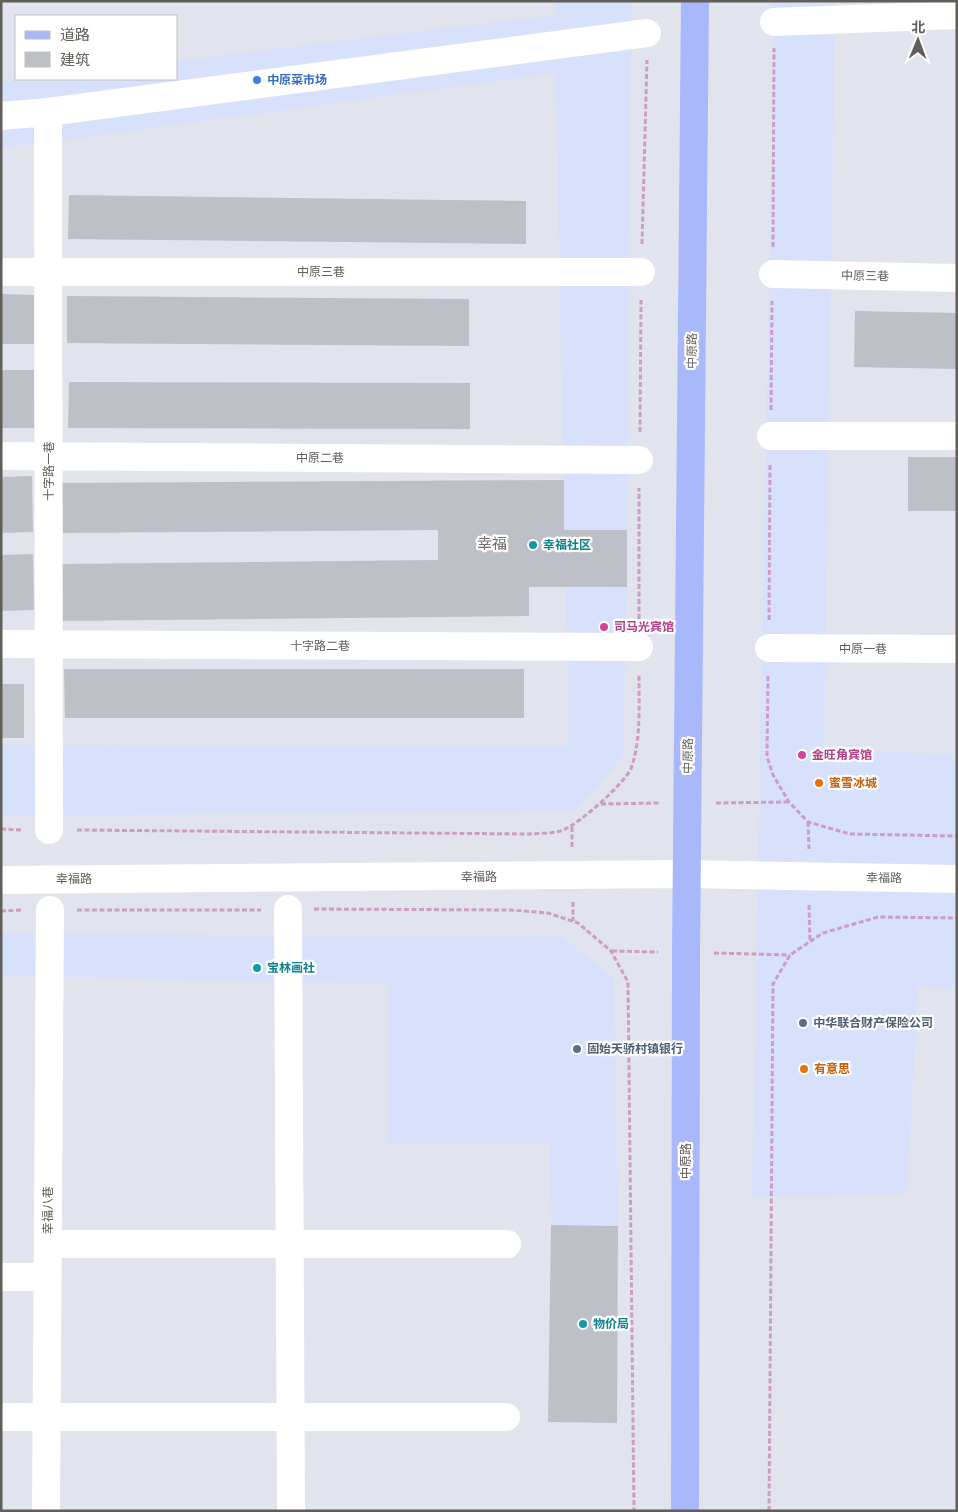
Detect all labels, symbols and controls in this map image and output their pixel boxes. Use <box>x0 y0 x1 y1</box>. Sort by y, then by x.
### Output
legend <box>15 15 178 80</box>
north arrow <box>893 15 943 65</box>
text: 北 <box>911 19 925 35</box>
text: 道路 <box>60 26 90 43</box>
text: 建筑 <box>60 51 90 68</box>
place label: 中原菜市场 <box>267 73 327 86</box>
marker: 中原菜市场 <box>251 74 263 86</box>
street label: 中原三巷 <box>297 265 345 278</box>
street label: 中原三巷 <box>841 269 889 282</box>
street label: 中原路 <box>685 333 698 369</box>
street label: 十字路一巷 <box>42 441 55 501</box>
street label: 中原二巷 <box>296 451 344 464</box>
district label: 幸福 <box>477 535 507 552</box>
place label: 幸福社区 <box>543 538 591 551</box>
marker: 幸福社区 <box>527 539 539 551</box>
place label: 司马光宾馆 <box>614 620 674 633</box>
marker: 司马光宾馆 <box>598 621 610 633</box>
street label: 十字路二巷 <box>290 639 350 652</box>
street label: 中原一巷 <box>839 642 887 655</box>
street label: 中原路 <box>681 738 694 774</box>
place label: 金旺角宾馆 <box>812 748 872 761</box>
marker: 金旺角宾馆 <box>796 749 808 761</box>
place label: 蜜雪冰城 <box>829 776 877 789</box>
marker: 蜜雪冰城 <box>813 777 825 789</box>
street label: 幸福路 <box>461 870 497 883</box>
street label: 幸福路 <box>866 871 902 884</box>
street label: 幸福路 <box>56 872 92 885</box>
place label: 宝林画社 <box>267 961 315 974</box>
marker: 宝林画社 <box>251 962 263 974</box>
place label: 中华联合财产保险公司 <box>813 1016 933 1029</box>
marker: 中华联合财产保险公司 <box>797 1017 809 1029</box>
place label: 固始天骄村镇银行 <box>587 1042 683 1055</box>
marker: 固始天骄村镇银行 <box>571 1043 583 1055</box>
place label: 有意思 <box>814 1062 850 1075</box>
marker: 有意思 <box>798 1063 810 1075</box>
street label: 中原路 <box>679 1143 692 1179</box>
street label: 幸福八巷 <box>41 1186 54 1234</box>
place label: 物价局 <box>593 1317 629 1330</box>
marker: 物价局 <box>577 1318 589 1330</box>

